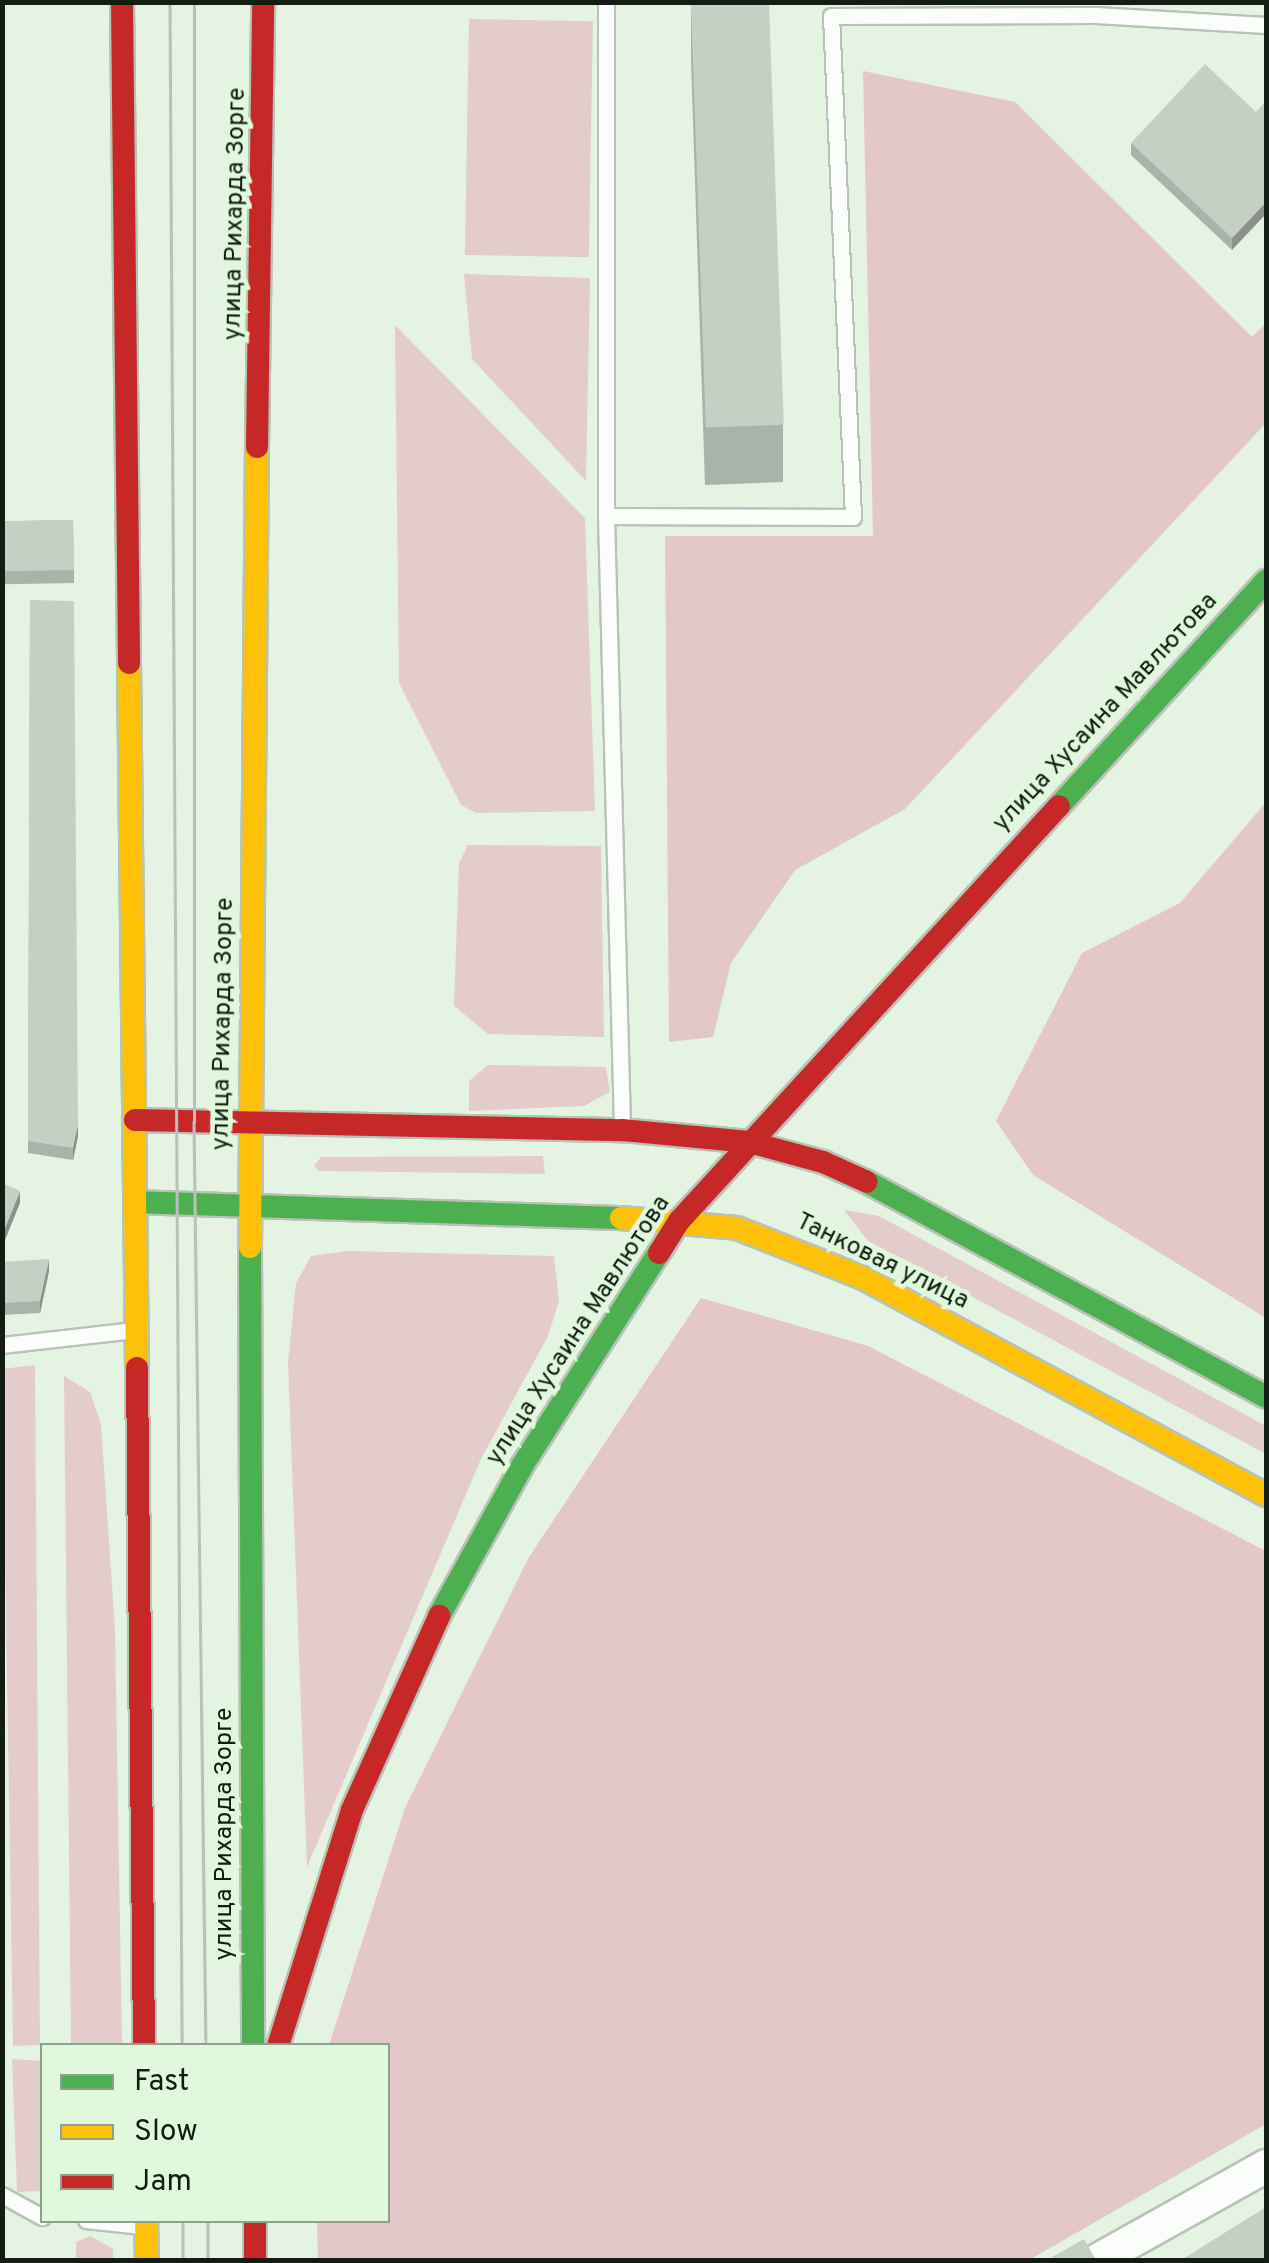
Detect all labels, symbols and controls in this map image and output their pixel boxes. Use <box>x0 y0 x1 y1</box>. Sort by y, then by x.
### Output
street label: улица Рихарда Зорге <box>219 87 253 341</box>
street label: улица Хусаина Мавлютова <box>987 587 1225 839</box>
street label: улица Рихарда Зорге <box>207 897 241 1151</box>
street label: улица Хусаина Мавлютова <box>480 1190 678 1472</box>
street label: Танковая улица <box>791 1207 973 1317</box>
street label: улица Рихарда Зорге <box>210 1708 240 1960</box>
legend <box>40 2043 390 2223</box>
text: Fast <box>134 2064 189 2101</box>
text: Slow <box>134 2114 198 2151</box>
text: Jam <box>134 2164 192 2201</box>

